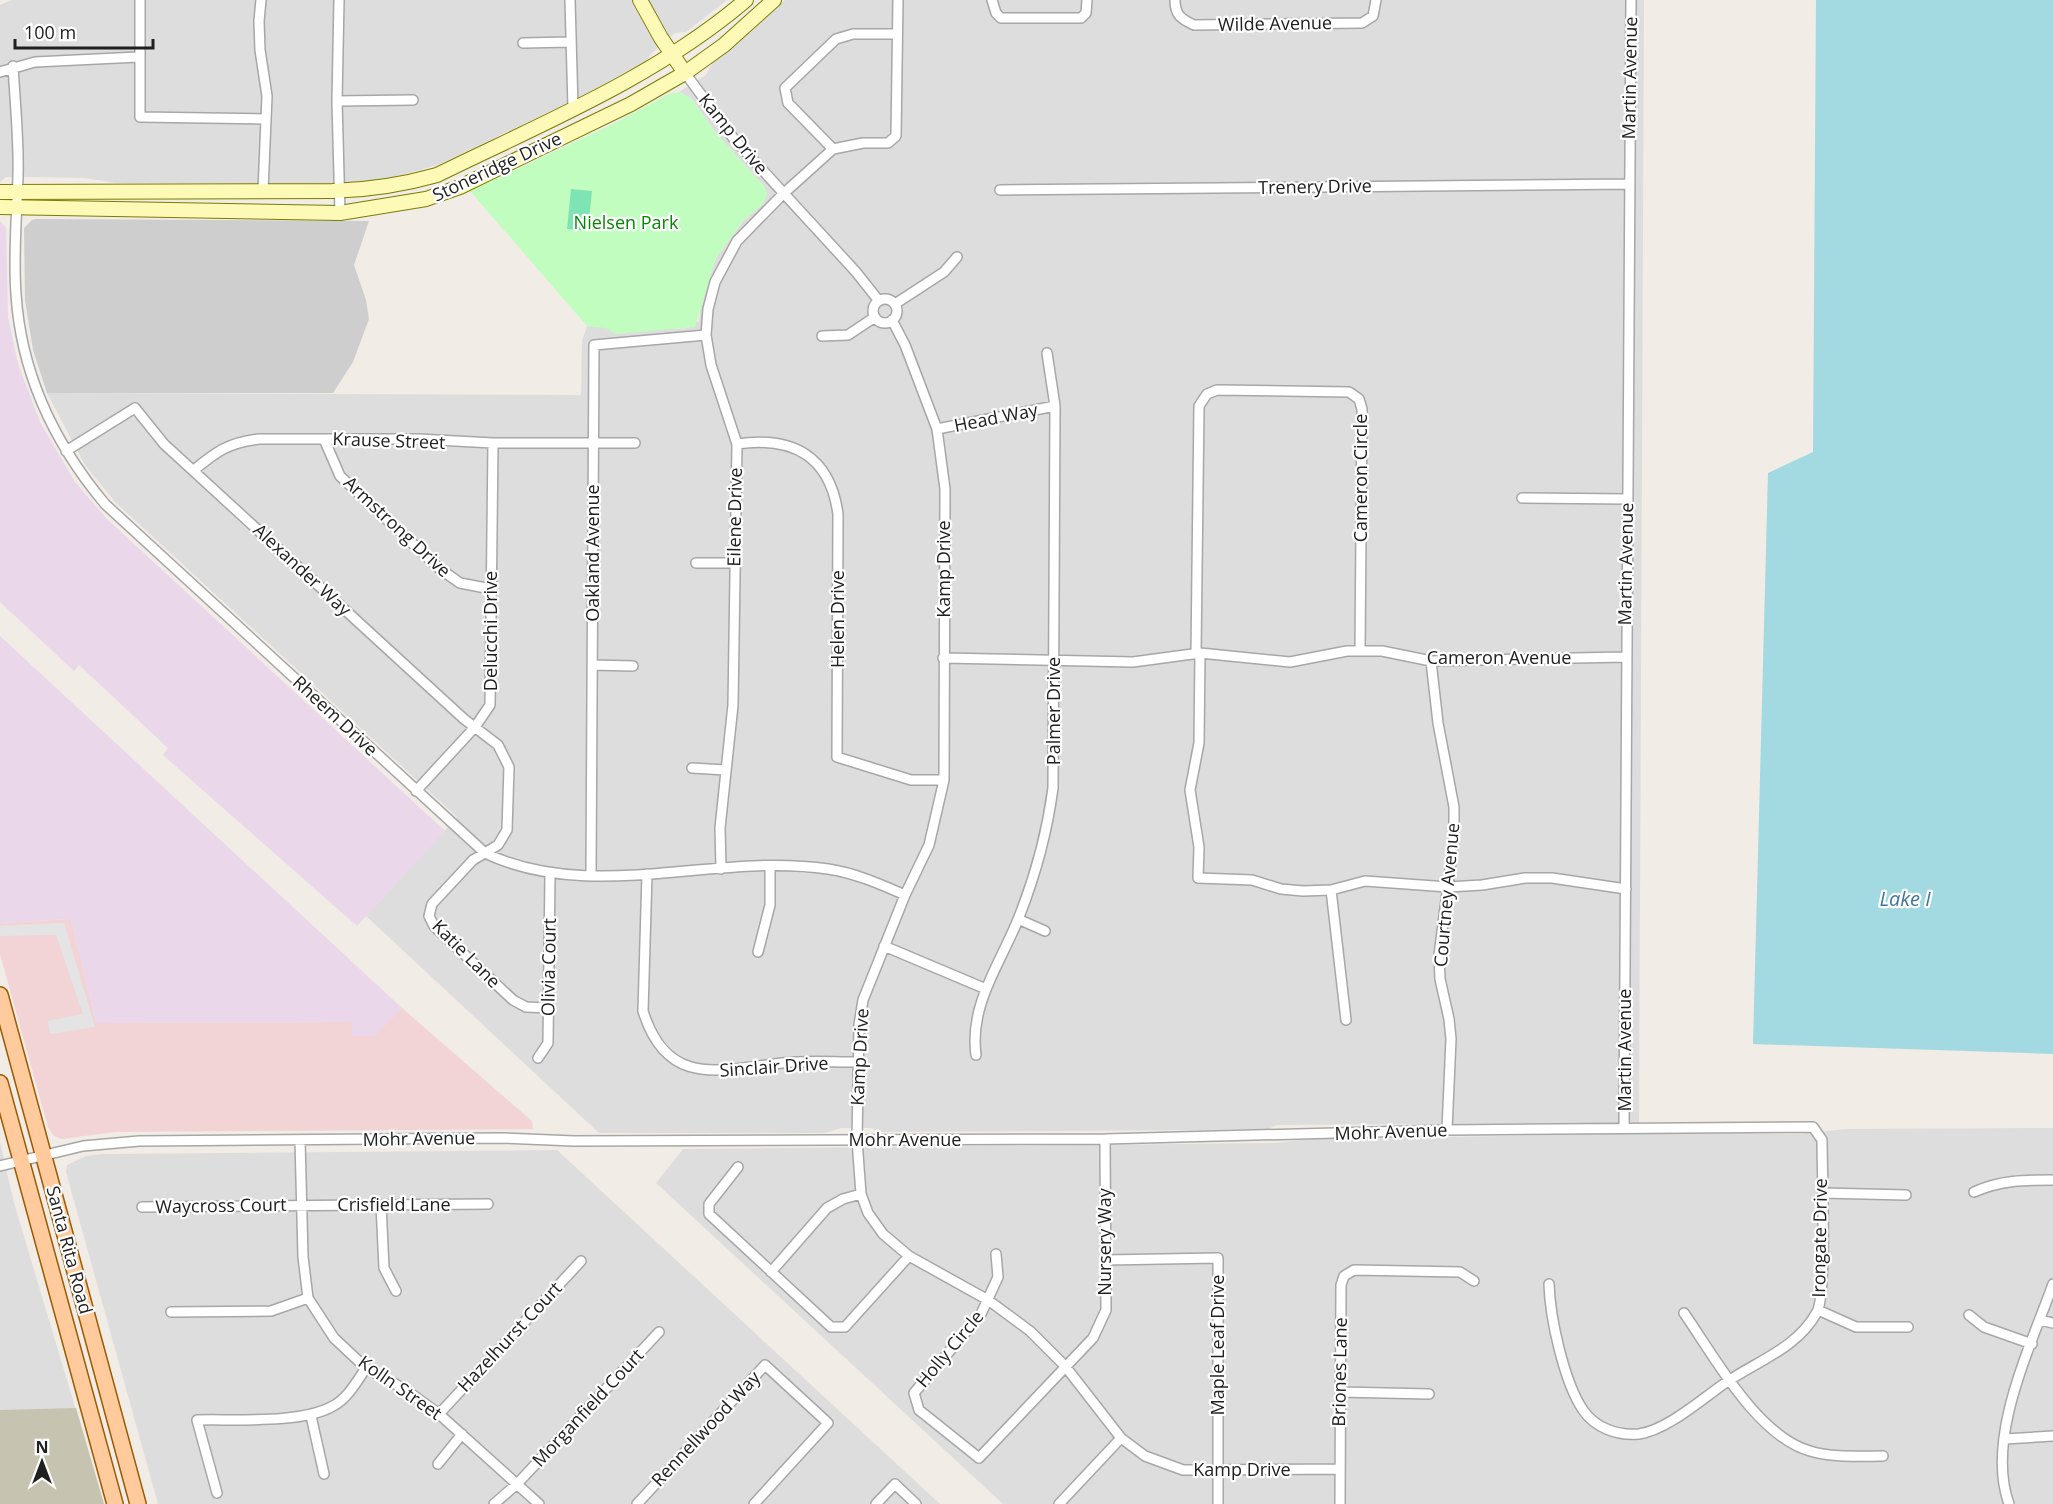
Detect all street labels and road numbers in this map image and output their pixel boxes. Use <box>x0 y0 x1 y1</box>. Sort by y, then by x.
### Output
street label: Wilde Avenue <box>1218 10 1332 36</box>
street label: Martin Avenue <box>1616 16 1642 140</box>
street label: Kamp Drive <box>694 88 774 179</box>
street label: Stoneridge Drive <box>428 126 565 207</box>
street label: Trenery Drive <box>1258 173 1372 199</box>
street label: Head Way <box>952 397 1041 437</box>
street label: Cameron Circle <box>1348 414 1372 542</box>
street label: Krause Street <box>332 426 446 454</box>
street label: Eilene Drive <box>721 467 747 567</box>
street label: Armstrong Drive <box>339 470 456 582</box>
street label: Oakland Avenue <box>580 484 604 622</box>
street label: Martin Avenue <box>1612 502 1638 626</box>
street label: Alexander Way <box>249 518 357 621</box>
street label: Kamp Drive <box>931 520 955 618</box>
street label: Helen Drive <box>825 570 849 668</box>
street label: Delucchi Drive <box>478 571 502 691</box>
street label: Cameron Avenue <box>1427 645 1571 669</box>
street label: Palmer Drive <box>1041 657 1065 765</box>
street label: Rheem Drive <box>288 670 383 761</box>
street label: Courtney Avenue <box>1428 822 1464 968</box>
street label: Katie Lane <box>427 914 506 993</box>
street label: Olivia Court <box>535 918 561 1016</box>
street label: Martin Avenue <box>1612 989 1636 1111</box>
street label: Kamp Drive <box>844 1008 874 1106</box>
street label: Sinclair Drive <box>719 1050 829 1082</box>
street label: Mohr Avenue <box>1334 1117 1448 1145</box>
street label: Mohr Avenue <box>362 1125 476 1151</box>
street label: Mohr Avenue <box>849 1127 961 1151</box>
street label: Irongate Drive <box>1806 1178 1832 1298</box>
street label: Santa Rita Road <box>41 1183 99 1316</box>
street label: Nursery Way <box>1092 1187 1116 1296</box>
street label: Waycross Court <box>155 1192 287 1218</box>
street label: Crisfield Lane <box>337 1192 451 1216</box>
street label: Maple Leaf Drive <box>1205 1275 1229 1415</box>
street label: Hazelhurst Court <box>452 1276 567 1397</box>
street label: Holly Circle <box>910 1305 988 1392</box>
street label: Briones Lane <box>1326 1317 1352 1427</box>
street label: Morganfield Court <box>526 1343 648 1471</box>
street label: Kolln Street <box>354 1350 447 1425</box>
street label: Rennellwood Way <box>646 1365 766 1491</box>
street label: Kamp Drive <box>1193 1457 1291 1481</box>

